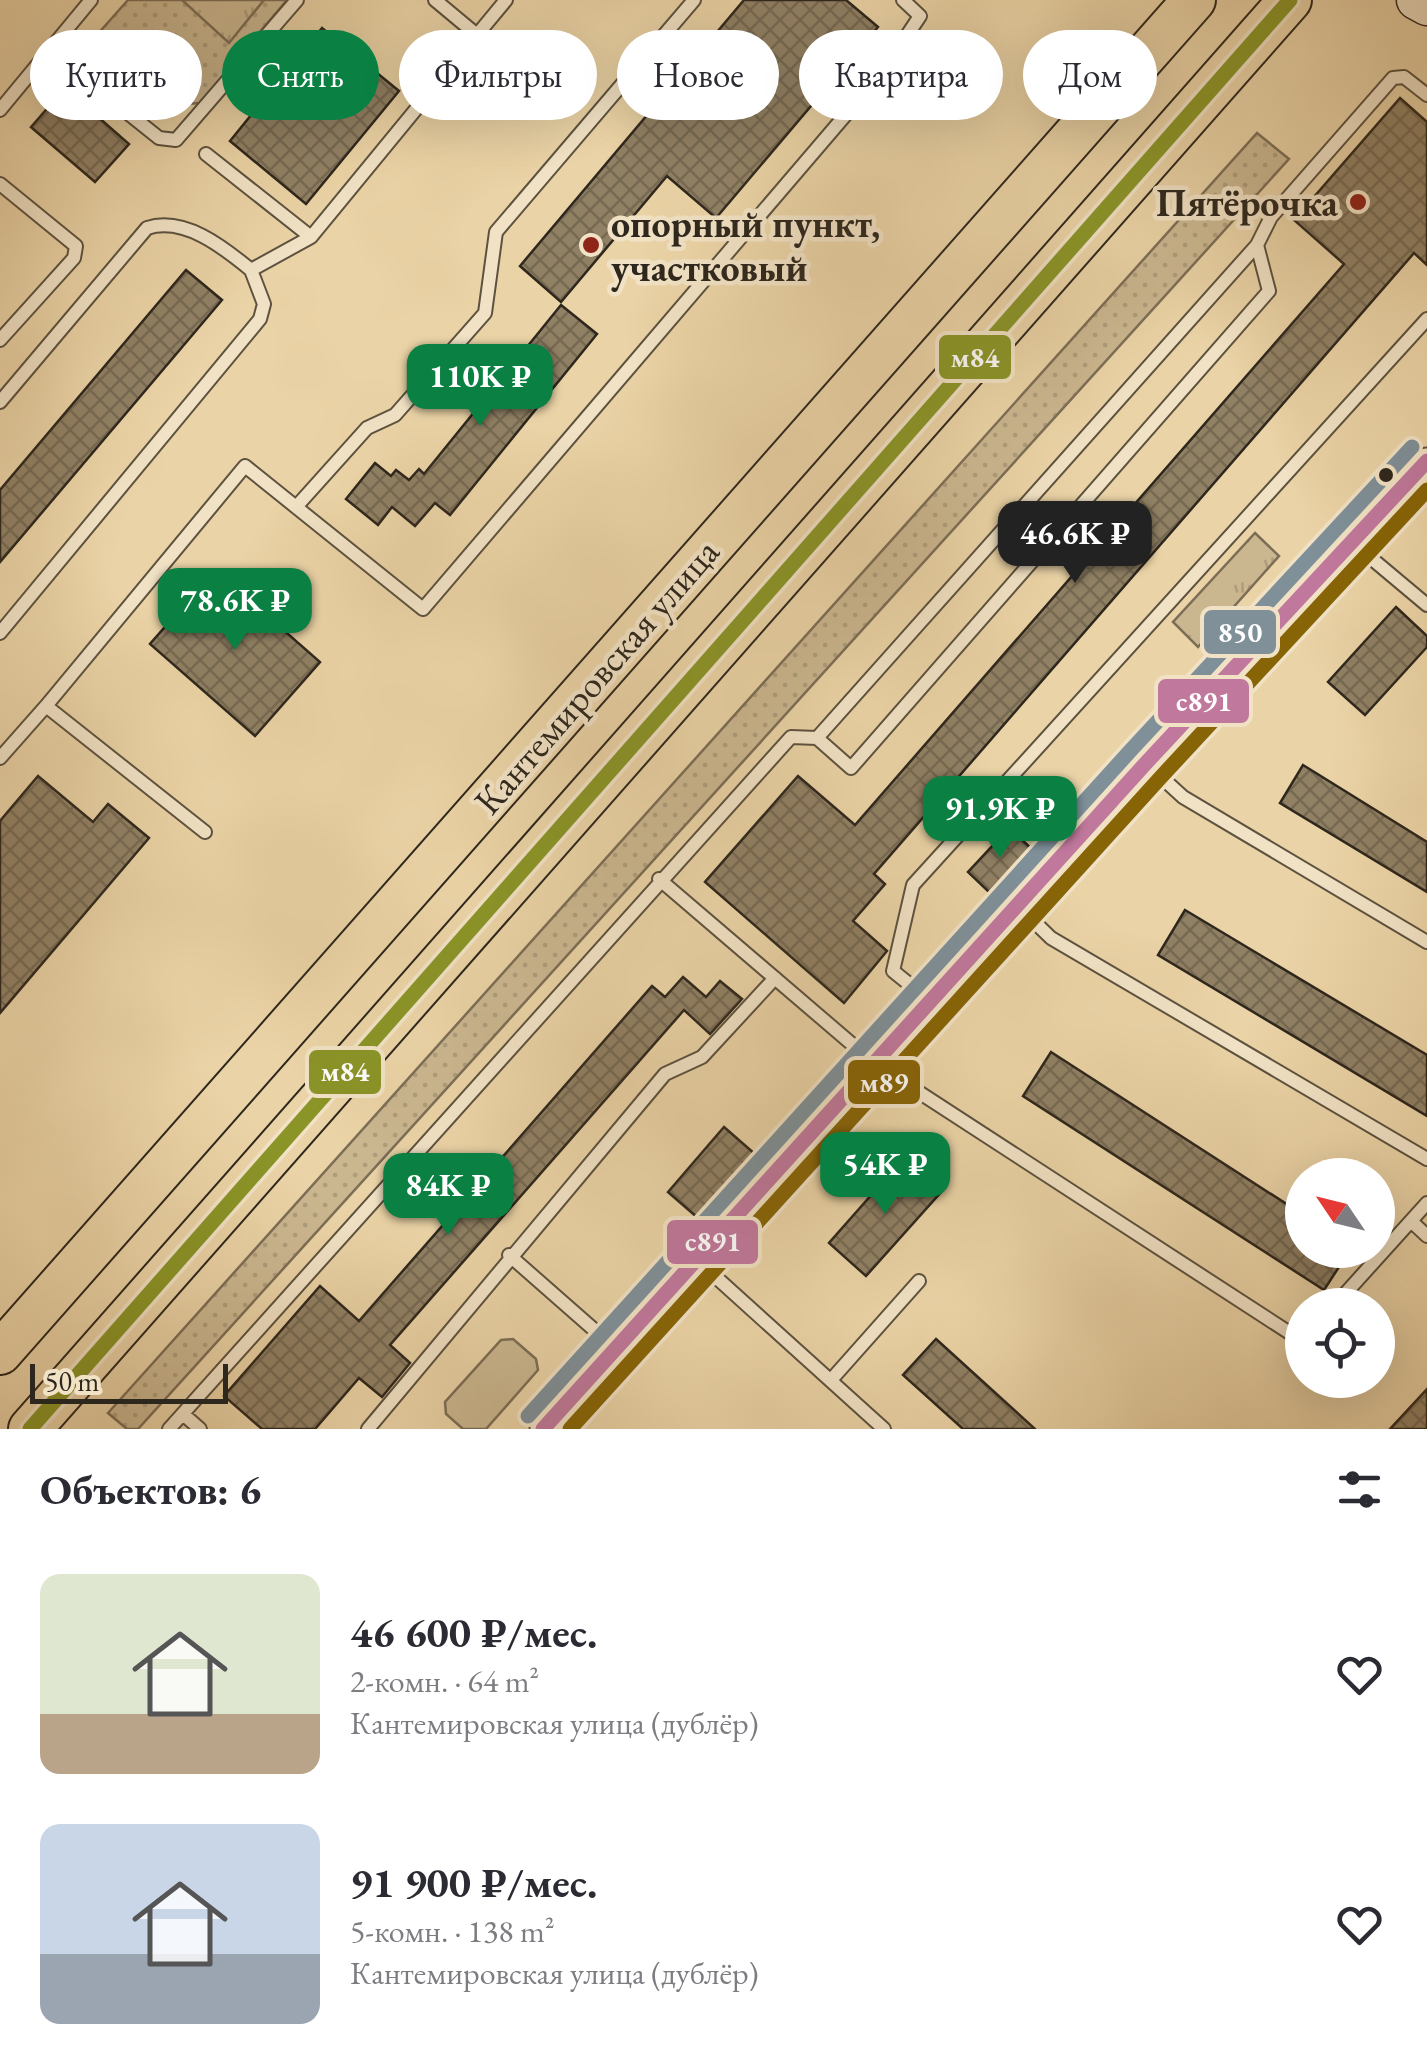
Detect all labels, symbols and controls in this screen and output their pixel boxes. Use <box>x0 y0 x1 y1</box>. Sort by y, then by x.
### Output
chip: Купить <box>30 30 202 120</box>
chip: Снять <box>222 30 379 120</box>
chip: Фильтры <box>399 30 597 120</box>
chip: Новое <box>617 30 779 120</box>
chip: Квартира <box>799 30 1003 120</box>
chip: Дом <box>1023 30 1157 120</box>
place label: Пятёрочка <box>1156 178 1338 227</box>
marker: Пятёрочка <box>1347 191 1369 213</box>
place label: опорный пункт, участковый <box>611 199 880 292</box>
marker: опорный пункт, участковый <box>580 234 602 256</box>
line badge: м84 <box>937 333 1013 381</box>
text: м84 <box>951 339 1000 375</box>
pin: 110K ₽ <box>399 344 561 429</box>
text: 110K ₽ <box>429 355 531 397</box>
unlabelled marker <box>1376 465 1396 485</box>
pin: 46.6K ₽ <box>983 501 1167 586</box>
text: 46.6K ₽ <box>1020 512 1130 554</box>
street label: Кантемировская улица <box>463 527 730 824</box>
pin: 78.6K ₽ <box>143 568 327 653</box>
text: 78.6K ₽ <box>180 579 290 621</box>
line badge: 850 <box>1202 608 1278 656</box>
text: 850 <box>1218 614 1262 650</box>
line badge: с891 <box>1156 677 1251 725</box>
text: с891 <box>1176 683 1232 719</box>
pin: 91.9K ₽ <box>908 776 1092 861</box>
text: 91.9K ₽ <box>945 787 1055 829</box>
line badge: м84 <box>307 1048 383 1096</box>
text: м84 <box>321 1053 370 1089</box>
line badge: м89 <box>846 1058 922 1106</box>
text: м89 <box>860 1064 908 1100</box>
pin: 54K ₽ <box>815 1132 955 1217</box>
text: 54K ₽ <box>842 1143 928 1185</box>
pin: 84K ₽ <box>378 1153 518 1238</box>
north arrow <box>1285 1158 1395 1268</box>
map controls <box>1285 1158 1395 1398</box>
text: 84K ₽ <box>405 1164 491 1206</box>
line badge: с891 <box>665 1218 760 1266</box>
text: с891 <box>685 1223 741 1259</box>
button: locate <box>1285 1288 1395 1398</box>
scale bar <box>30 1359 228 1404</box>
text: 50 m <box>45 1363 99 1399</box>
text: Объектов: 6 <box>40 1462 261 1517</box>
icon: filters <box>1332 1462 1387 1517</box>
text: 46 600 ₽/мес. <box>350 1605 597 1660</box>
icon: home <box>120 1614 240 1734</box>
icon: heart <box>1332 1647 1387 1702</box>
text: 2-комн. · 64 m² <box>350 1660 539 1702</box>
text: Кантемировская улица (дублёр) <box>350 1702 759 1744</box>
text: 91 900 ₽/мес. <box>350 1855 597 1910</box>
icon: home <box>120 1864 240 1984</box>
icon: heart <box>1332 1897 1387 1952</box>
text: 5-комн. · 138 m² <box>350 1910 555 1952</box>
text: Кантемировская улица (дублёр) <box>350 1952 759 1994</box>

